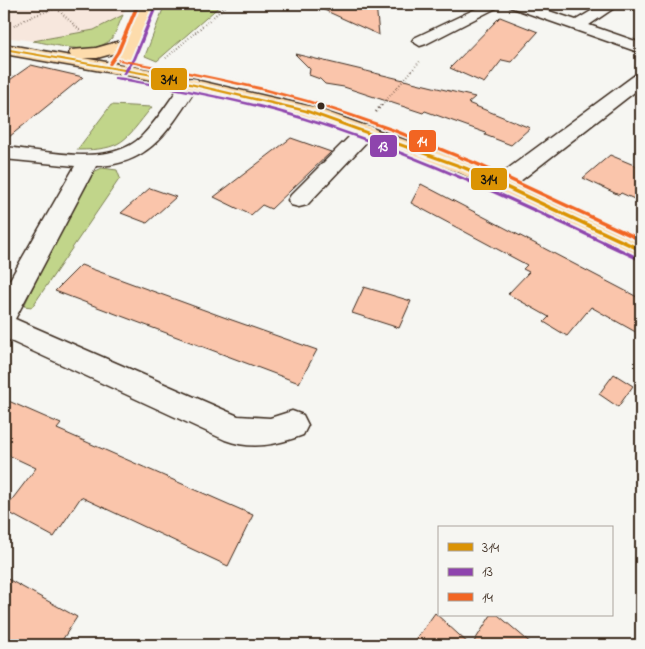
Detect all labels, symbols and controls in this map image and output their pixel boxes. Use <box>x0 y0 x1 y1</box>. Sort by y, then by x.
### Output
line badge: 314 <box>150 67 188 91</box>
text: 314 <box>160 70 177 91</box>
unlabelled marker <box>316 101 326 111</box>
line badge: 14 <box>408 129 437 153</box>
text: 14 <box>417 132 427 153</box>
line badge: 13 <box>369 134 398 158</box>
text: 13 <box>378 137 388 158</box>
line badge: 314 <box>470 167 508 191</box>
text: 314 <box>480 170 497 191</box>
legend <box>438 526 612 616</box>
text: 314 <box>482 537 499 559</box>
text: 13 <box>482 561 493 583</box>
text: 14 <box>482 587 493 609</box>

